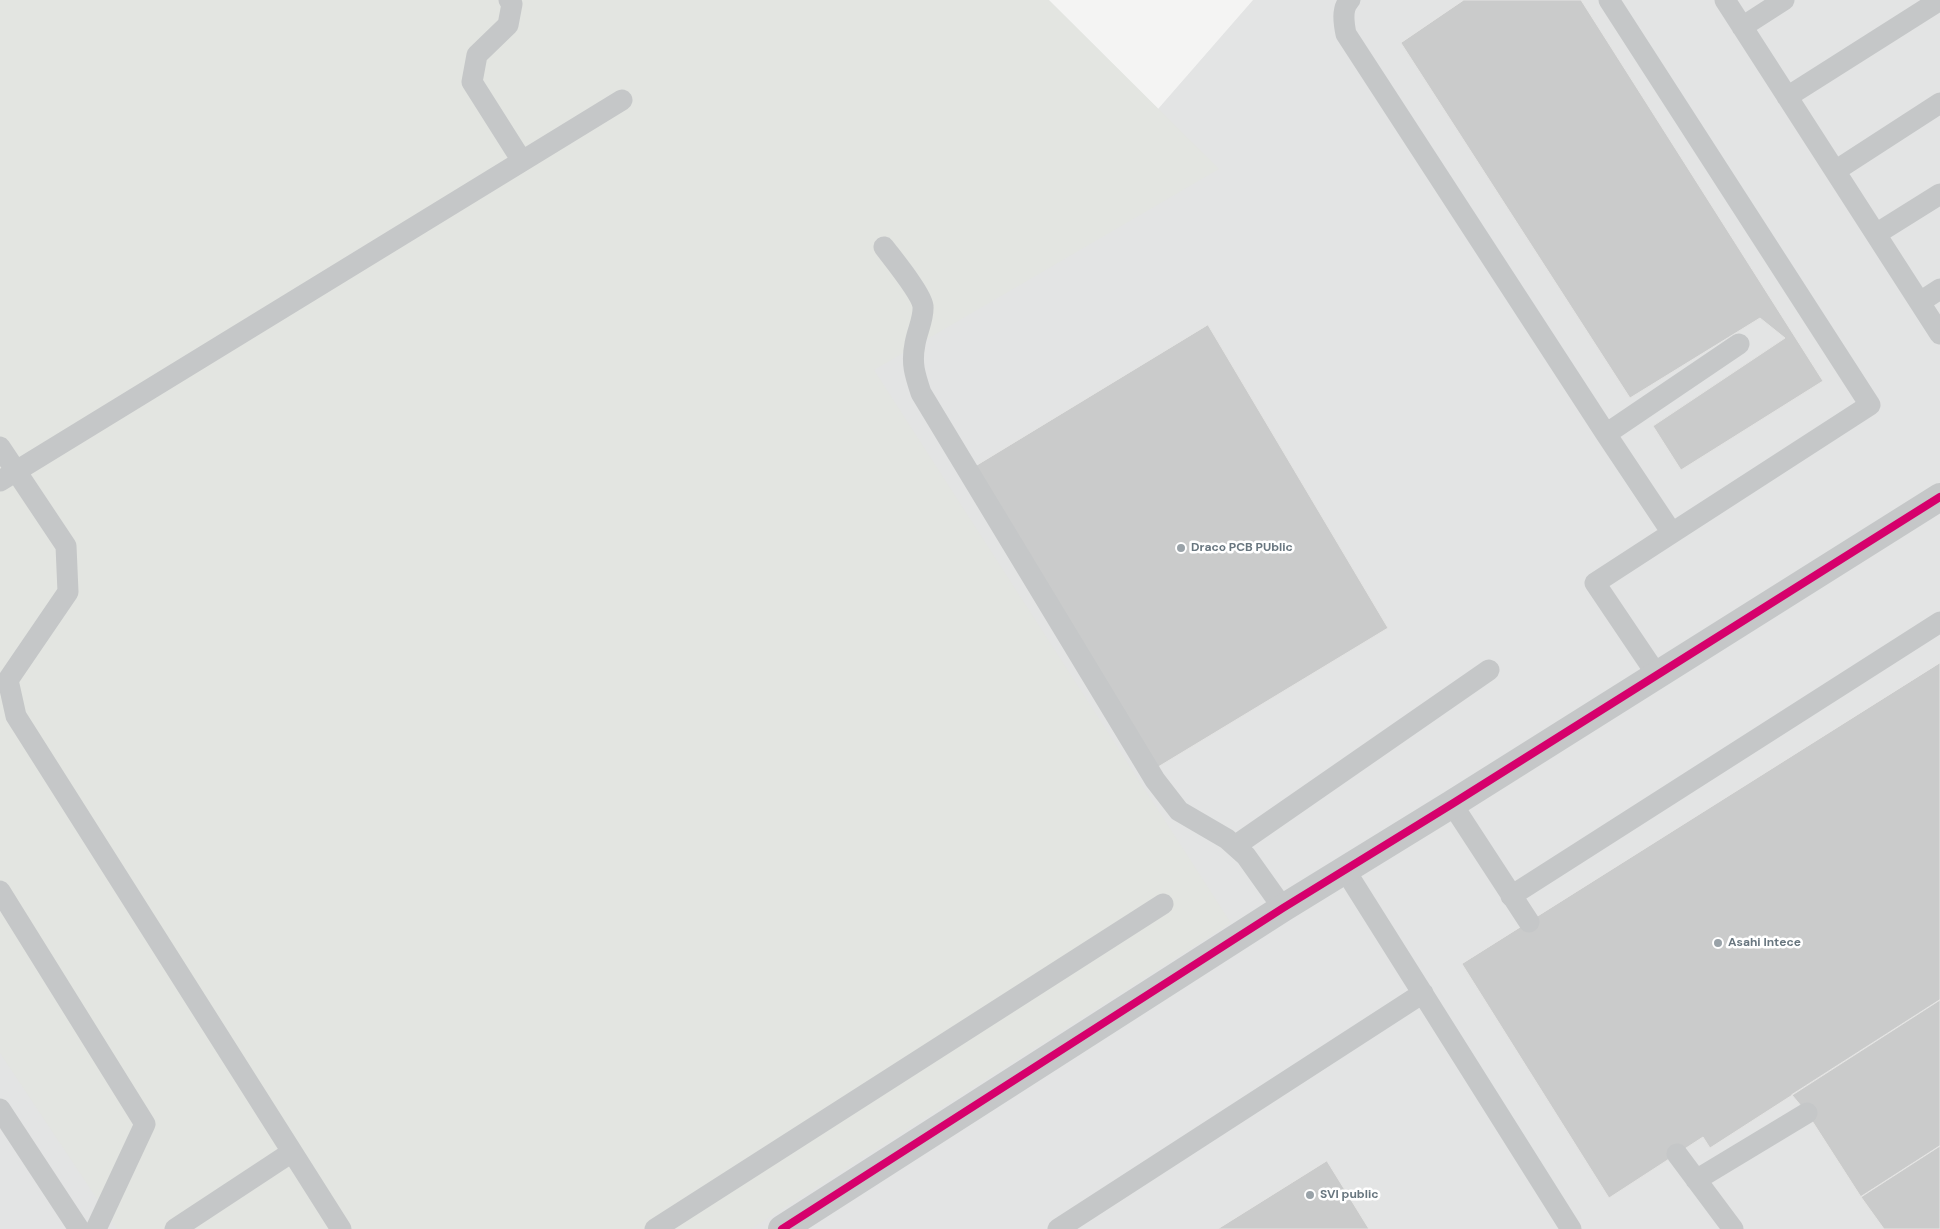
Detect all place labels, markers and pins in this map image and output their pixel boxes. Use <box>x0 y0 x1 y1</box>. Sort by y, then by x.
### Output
place label: Draco PCB PUblic <box>1191 541 1293 555</box>
marker: Draco PCB PUblic <box>1175 542 1187 554</box>
place label: Asahi Intece <box>1728 936 1801 950</box>
marker: Asahi Intece <box>1712 937 1724 949</box>
place label: SVI public <box>1320 1188 1378 1202</box>
marker: SVI public <box>1304 1189 1316 1201</box>

